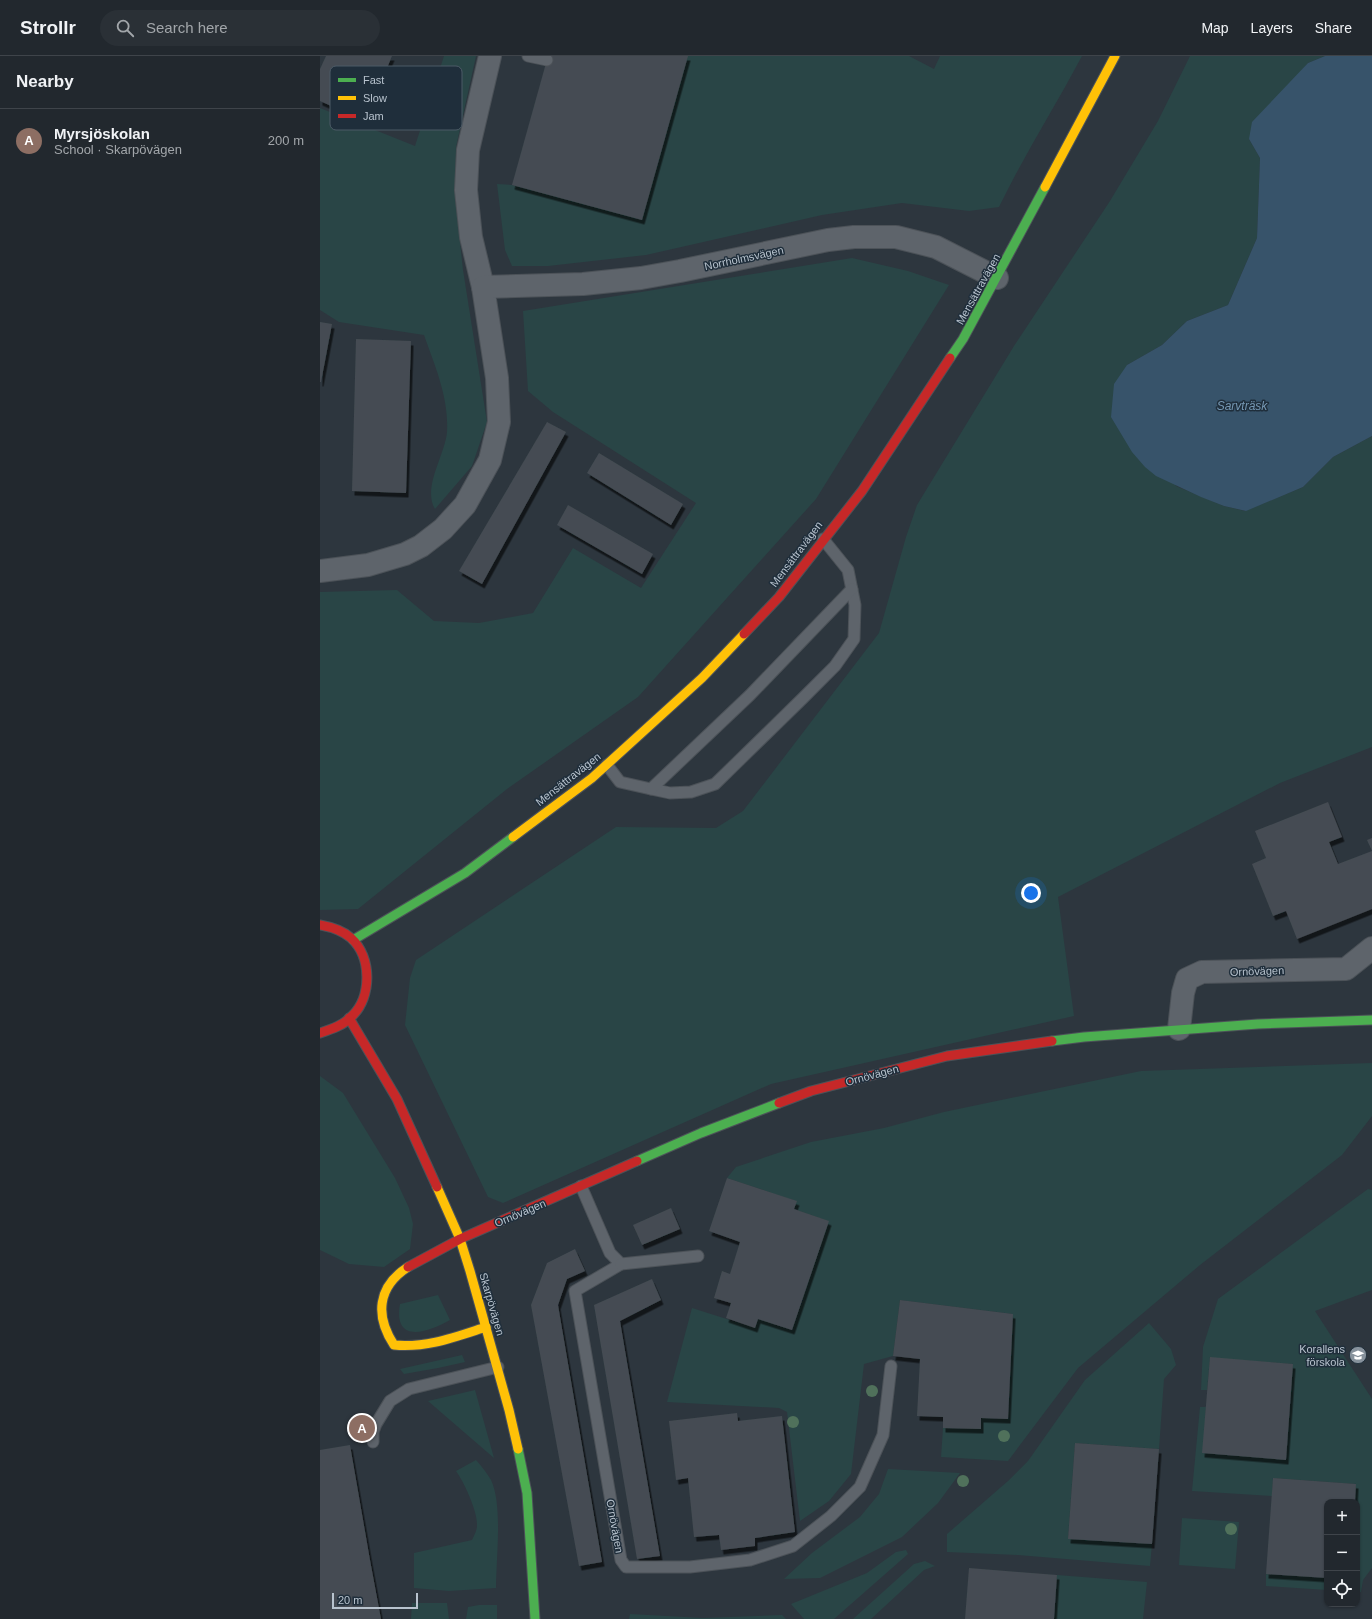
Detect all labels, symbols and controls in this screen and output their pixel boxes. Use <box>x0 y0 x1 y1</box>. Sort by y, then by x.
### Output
search box <box>100 10 380 46</box>
text: Strollr <box>20 17 76 38</box>
icon: search <box>114 17 136 39</box>
text: Search here <box>146 19 228 36</box>
text: Map <box>1201 20 1229 36</box>
text: Layers <box>1251 20 1293 36</box>
text: Share <box>1315 20 1352 36</box>
legend <box>330 66 462 130</box>
text: Nearby <box>16 72 74 91</box>
text: Fast <box>363 74 384 86</box>
text: Slow <box>363 92 387 104</box>
text: Jam <box>363 110 384 122</box>
text: Myrsjöskolan <box>54 125 150 142</box>
text: A <box>24 133 34 148</box>
text: 200 m <box>268 133 304 148</box>
text: School · Skarpövägen <box>54 142 182 157</box>
street label: Norrholmsvägen <box>703 244 785 272</box>
street label: Mensättravägen <box>954 252 1002 326</box>
water label: Sarvträsk <box>1217 399 1268 413</box>
street label: Mensättravägen <box>767 519 825 589</box>
street label: Mensättravägen <box>533 750 603 808</box>
your location <box>1021 883 1041 903</box>
street label: Ornövägen <box>1230 964 1284 978</box>
street label: Ornövägen <box>844 1062 900 1088</box>
street label: Ornövägen <box>493 1197 547 1229</box>
street label: Skarpövägen <box>477 1271 507 1337</box>
place label: Korallens förskola <box>1299 1343 1346 1368</box>
school or university icon: Korallens förskola <box>1348 1345 1368 1365</box>
pin: A <box>349 1413 375 1443</box>
street label: Ornövägen <box>604 1498 626 1554</box>
map controls <box>1324 1499 1360 1607</box>
button: + <box>1324 1499 1360 1535</box>
button: − <box>1324 1535 1360 1571</box>
button: locate <box>1324 1571 1360 1607</box>
scale bar <box>332 1591 418 1610</box>
text: 20 m <box>338 1594 362 1606</box>

